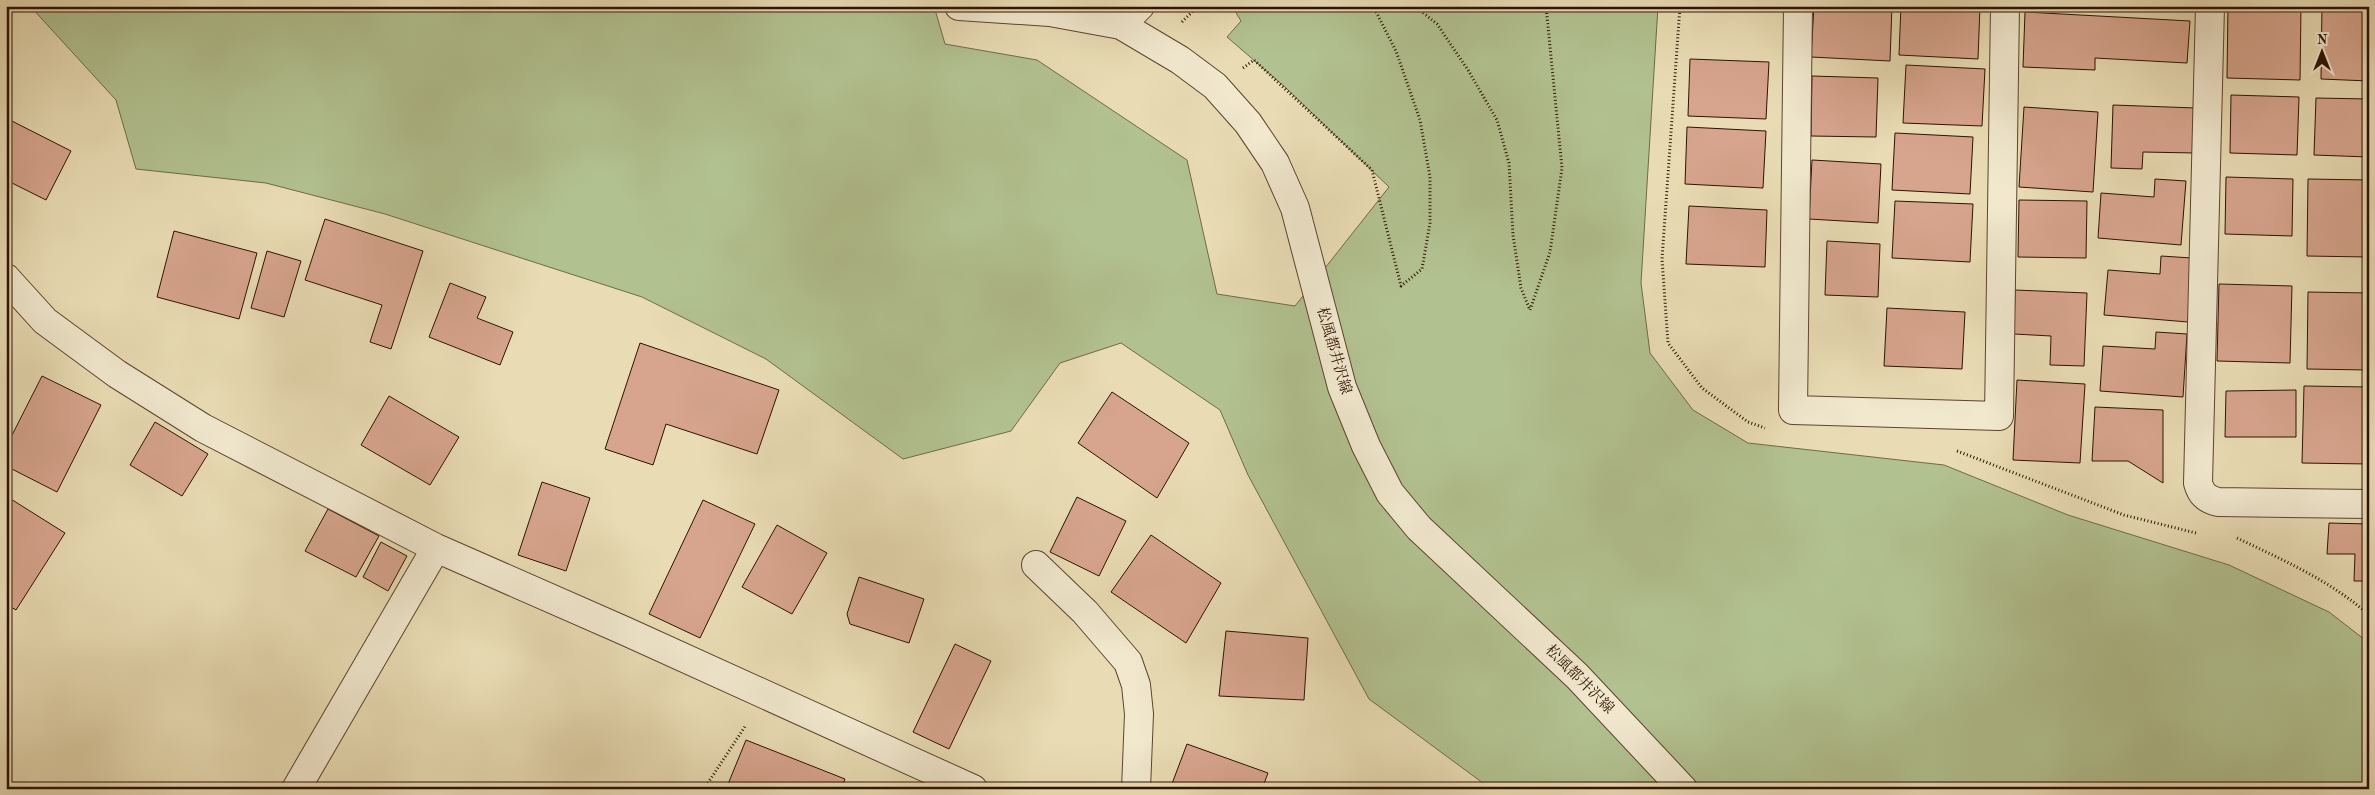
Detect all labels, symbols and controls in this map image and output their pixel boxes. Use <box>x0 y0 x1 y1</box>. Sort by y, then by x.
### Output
north arrow <box>2298 28 2348 78</box>
text: N <box>2317 33 2328 47</box>
street label: 松風都井沢線 <box>1313 305 1355 396</box>
street label: 松風都井沢線 <box>1542 641 1618 717</box>

